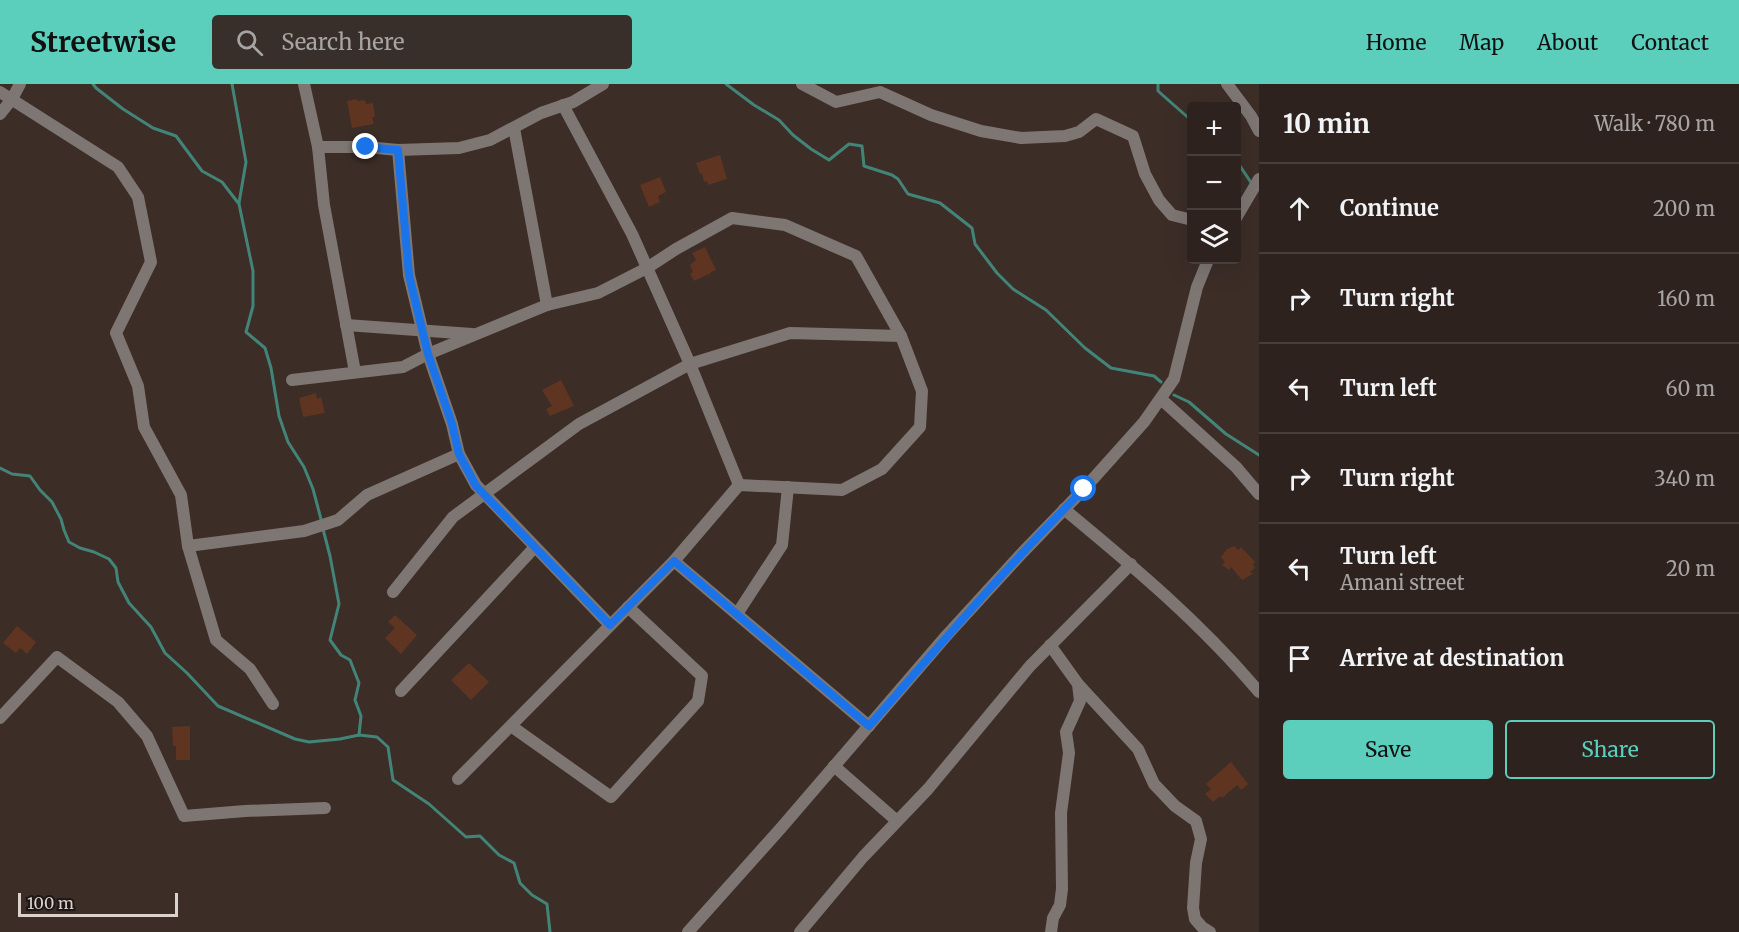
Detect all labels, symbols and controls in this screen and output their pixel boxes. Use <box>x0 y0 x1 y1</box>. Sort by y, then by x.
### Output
search box <box>212 15 632 69</box>
text: Streetwise <box>30 24 176 60</box>
icon: search <box>233 26 266 59</box>
text: Search here <box>281 28 405 56</box>
text: Home <box>1366 29 1426 56</box>
text: Map <box>1459 29 1504 56</box>
text: About <box>1537 29 1598 56</box>
text: Contact <box>1631 29 1709 56</box>
map controls <box>1187 102 1241 264</box>
button: + <box>1187 102 1241 156</box>
text: 10 min <box>1283 107 1370 140</box>
text: Walk · 780 m <box>1594 111 1715 136</box>
route end <box>352 133 378 159</box>
button: − <box>1187 156 1241 210</box>
icon: ahead <box>1283 192 1316 225</box>
text: Continue <box>1340 194 1439 222</box>
text: 200 m <box>1653 196 1715 221</box>
button: layers <box>1187 210 1241 264</box>
icon: right <box>1283 282 1316 315</box>
text: Turn right <box>1340 284 1454 312</box>
text: 160 m <box>1657 286 1715 311</box>
icon: left <box>1283 372 1316 405</box>
text: Turn left <box>1340 374 1437 402</box>
text: 60 m <box>1665 376 1715 401</box>
icon: right <box>1283 462 1316 495</box>
text: Turn right <box>1340 464 1454 492</box>
text: 340 m <box>1654 466 1715 491</box>
route start <box>1070 475 1096 501</box>
text: Turn left <box>1340 542 1437 570</box>
icon: left <box>1283 552 1316 585</box>
text: 20 m <box>1666 556 1715 581</box>
text: Amani street <box>1340 570 1464 595</box>
icon: arrive <box>1283 642 1316 675</box>
text: Arrive at destination <box>1340 644 1564 672</box>
button: Save <box>1283 720 1493 779</box>
button: Share <box>1505 720 1715 779</box>
scale bar <box>18 890 178 918</box>
text: 100 m <box>27 893 74 913</box>

